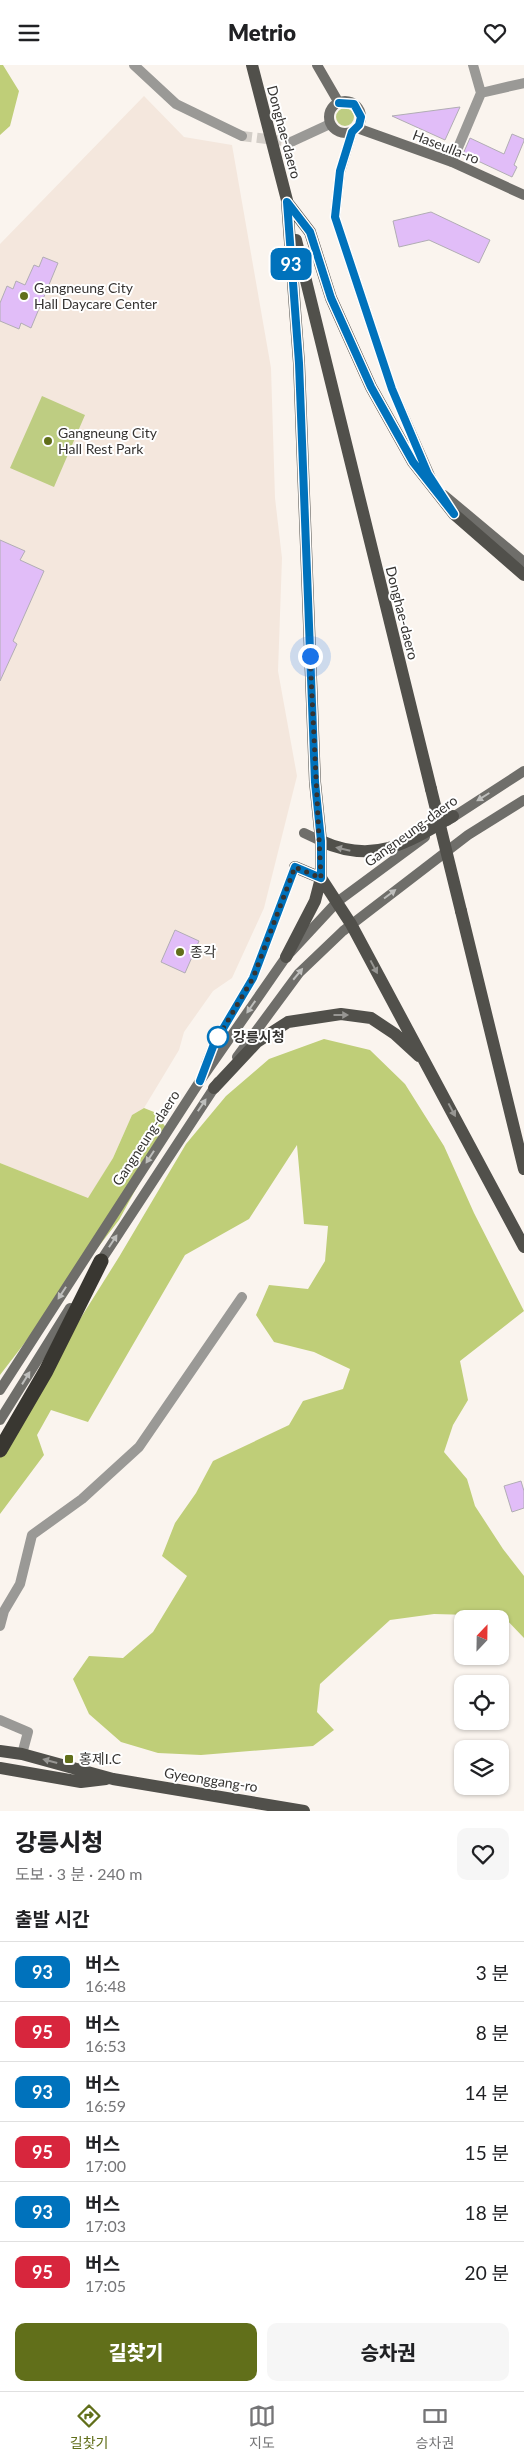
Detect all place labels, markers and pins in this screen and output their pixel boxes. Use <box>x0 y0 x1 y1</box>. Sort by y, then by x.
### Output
place label: Gangneung City Hall Daycare Center <box>34 279 157 312</box>
marker: Gangneung City Hall Daycare Center <box>18 290 30 302</box>
place label: Gangneung City Hall Rest Park <box>58 424 158 457</box>
marker: Gangneung City Hall Rest Park <box>42 435 54 447</box>
place label: 종각 <box>190 943 216 960</box>
marker: 종각 <box>174 946 186 958</box>
marker: 강릉시청 <box>207 1026 229 1048</box>
place label: 강릉시청 <box>233 1028 285 1045</box>
place label: 홍제I.C <box>79 1750 122 1767</box>
marker: 홍제I.C <box>63 1753 75 1765</box>

